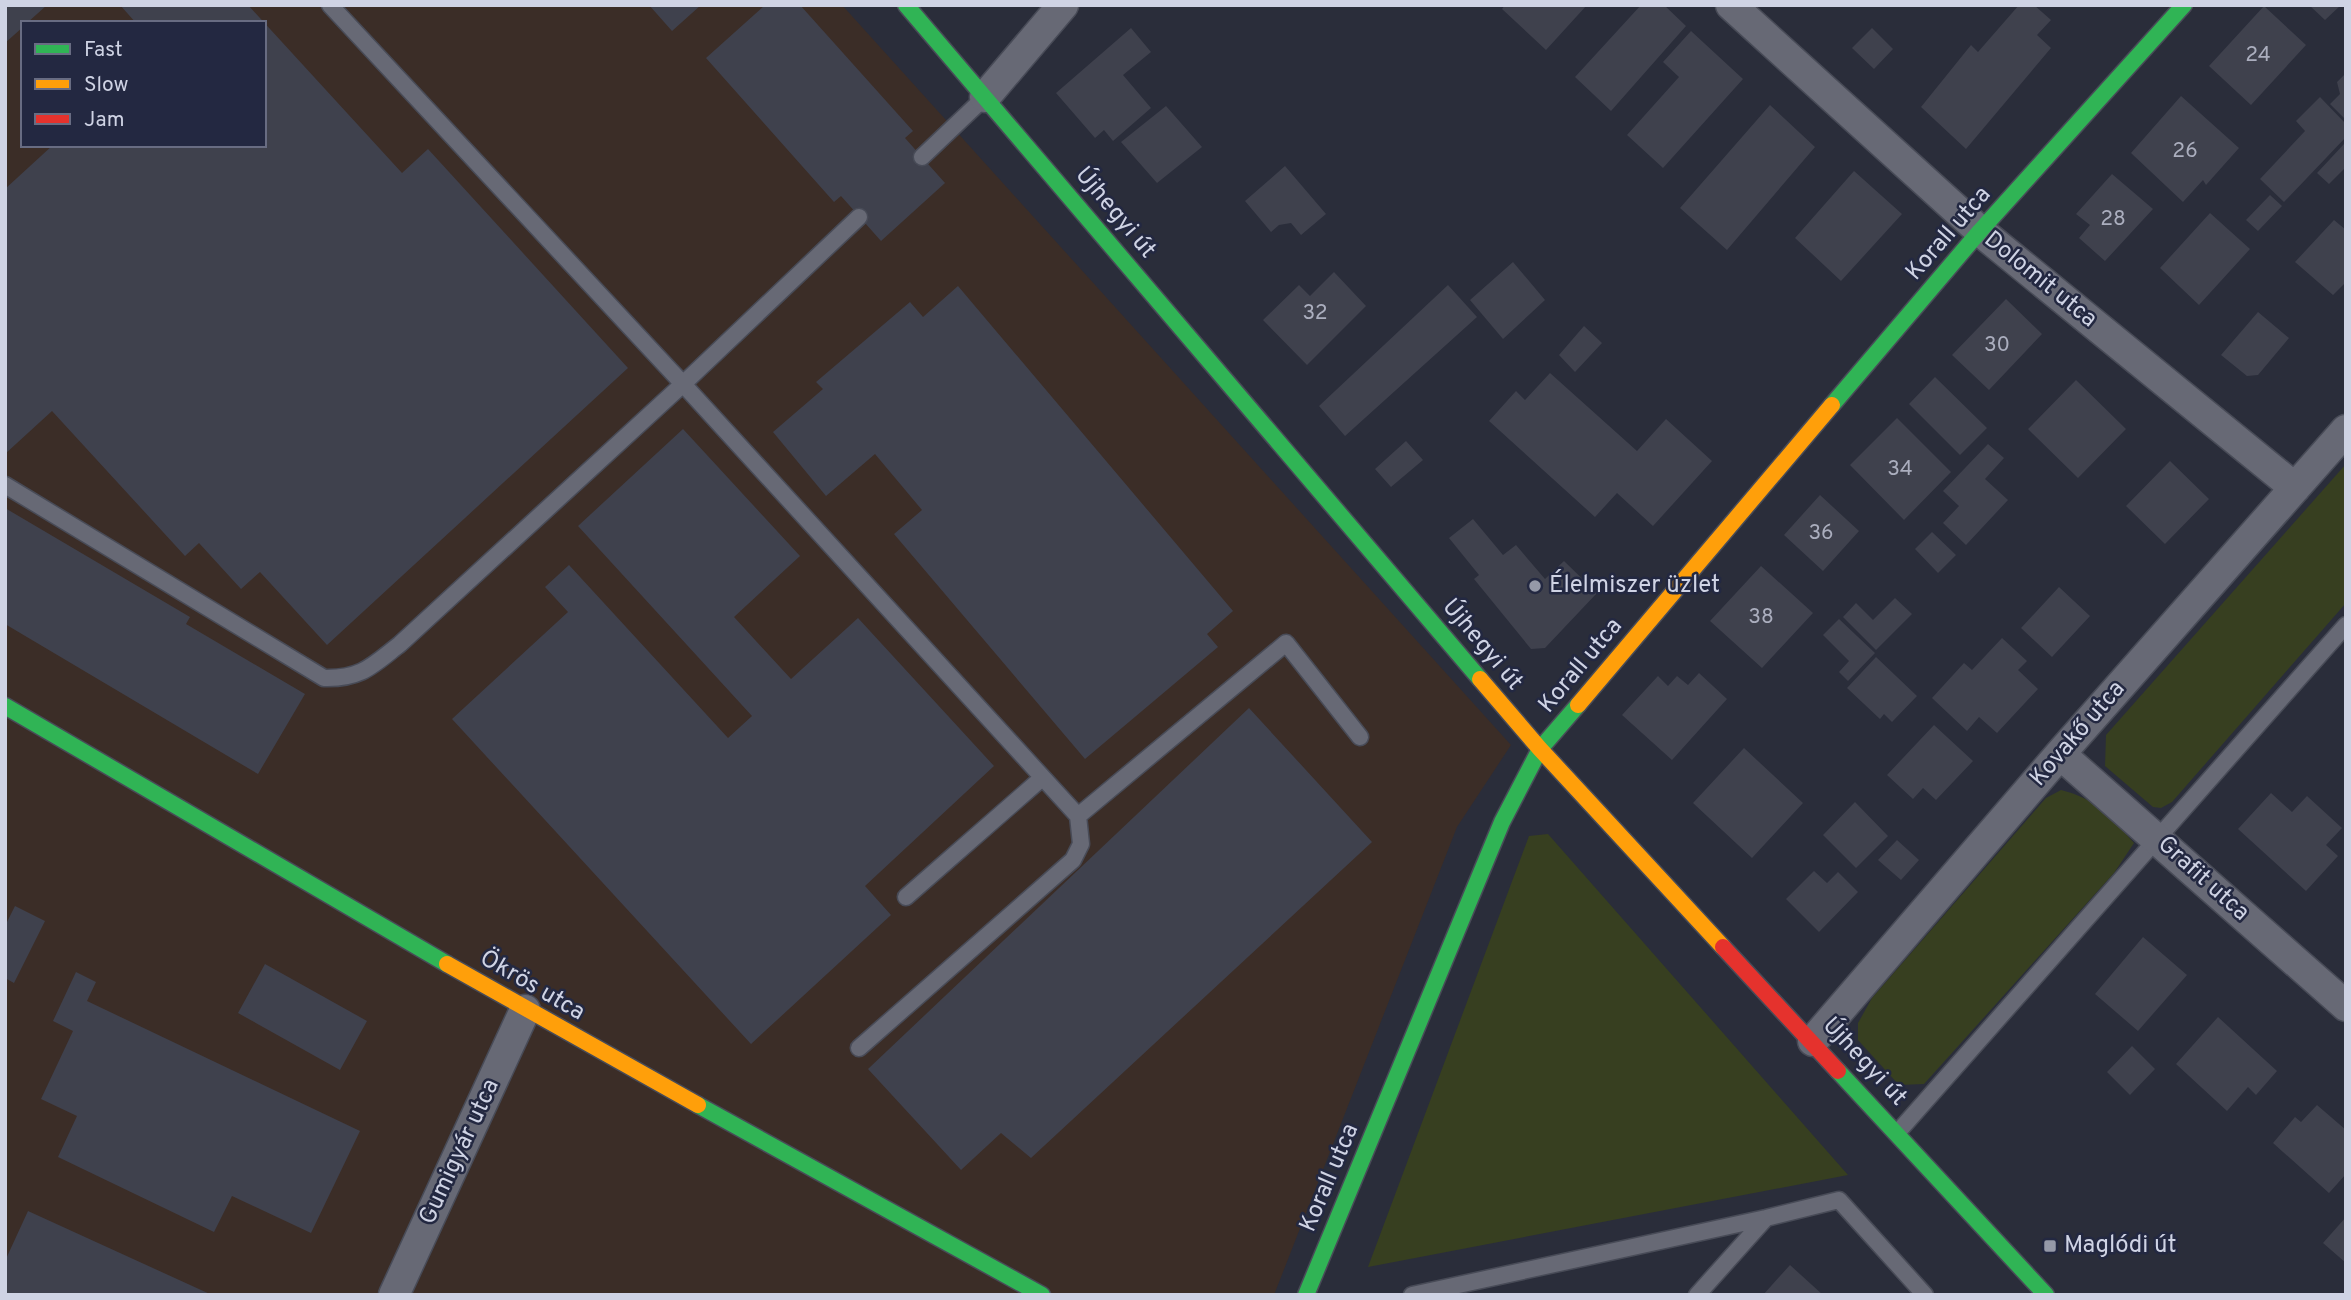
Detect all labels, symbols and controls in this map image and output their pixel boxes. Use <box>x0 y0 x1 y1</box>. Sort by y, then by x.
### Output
legend <box>21 21 266 147</box>
text: Fast <box>84 37 123 64</box>
house number: 24 <box>2245 42 2271 69</box>
text: Slow <box>84 72 129 99</box>
text: Jam <box>84 107 125 134</box>
house number: 26 <box>2172 138 2198 165</box>
street label: Újhegyi út <box>1068 160 1164 265</box>
street label: Korall utca <box>1900 181 1998 287</box>
house number: 28 <box>2100 206 2126 233</box>
street label: Dolomit utca <box>1977 225 2103 335</box>
house number: 32 <box>1302 300 1328 327</box>
house number: 30 <box>1984 332 2010 359</box>
house number: 34 <box>1887 456 1913 483</box>
house number: 36 <box>1808 520 1834 547</box>
place label: Élelmiszer üzlet <box>1549 569 1720 601</box>
marker: Élelmiszer üzlet <box>1527 578 1543 594</box>
street label: Újhegyi út <box>1435 592 1531 697</box>
house number: 38 <box>1748 604 1774 631</box>
street label: Korall utca <box>1533 612 1629 720</box>
street label: Kovakő utca <box>2024 675 2132 793</box>
street label: Grafit utca <box>2151 830 2255 928</box>
street label: Ökrös utca <box>474 942 591 1028</box>
street label: Újhegyi út <box>1815 1010 1914 1113</box>
street label: Gumigyár utca <box>413 1074 507 1230</box>
street label: Korall utca <box>1294 1119 1366 1237</box>
place label: Maglódi út <box>2064 1231 2177 1261</box>
marker: Maglódi út <box>2042 1238 2058 1254</box>

